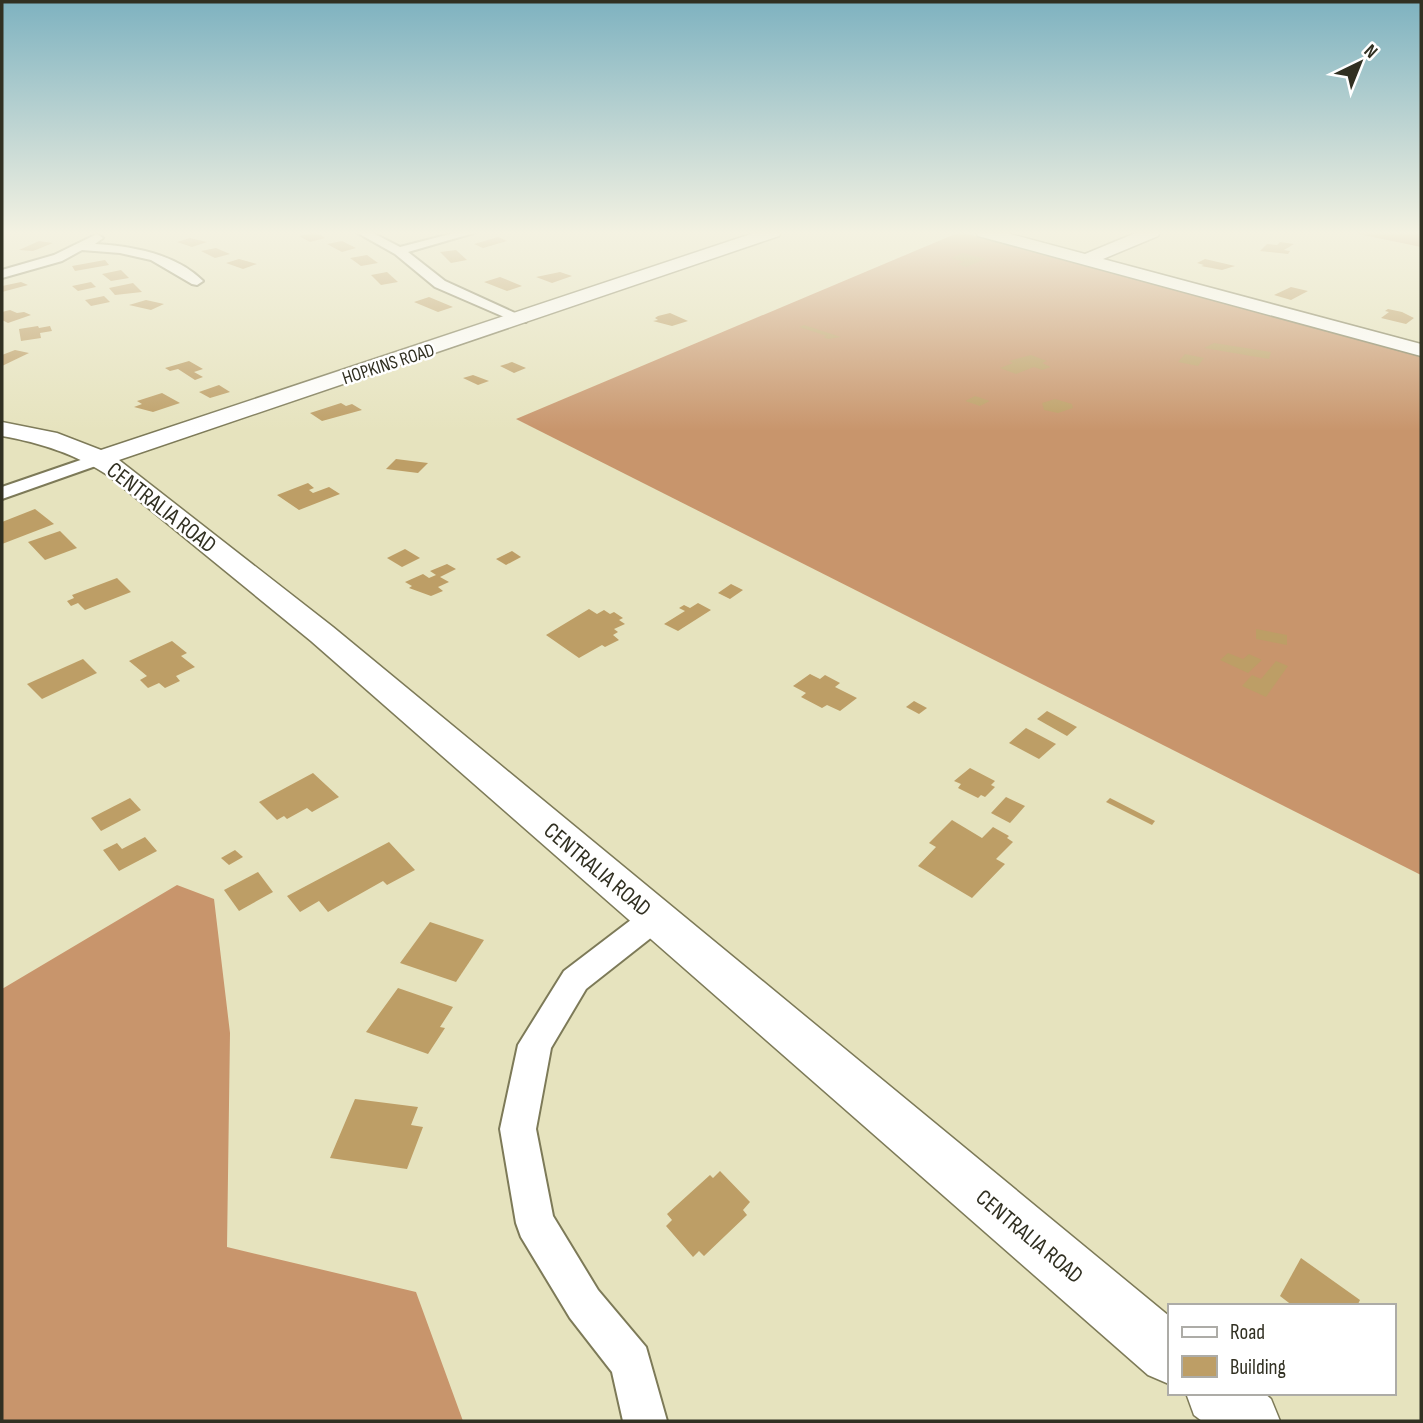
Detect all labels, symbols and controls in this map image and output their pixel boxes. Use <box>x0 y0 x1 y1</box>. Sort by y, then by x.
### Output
north arrow <box>1325 28 1395 98</box>
text: N <box>1359 40 1382 64</box>
street label: HOPKINS ROAD <box>339 339 437 390</box>
street label: CENTRALIA ROAD <box>101 456 222 559</box>
street label: CENTRALIA ROAD <box>538 817 657 923</box>
street label: CENTRALIA ROAD <box>970 1184 1089 1290</box>
legend <box>1168 1304 1395 1395</box>
text: Road <box>1230 1320 1265 1345</box>
text: Building <box>1230 1355 1286 1380</box>

